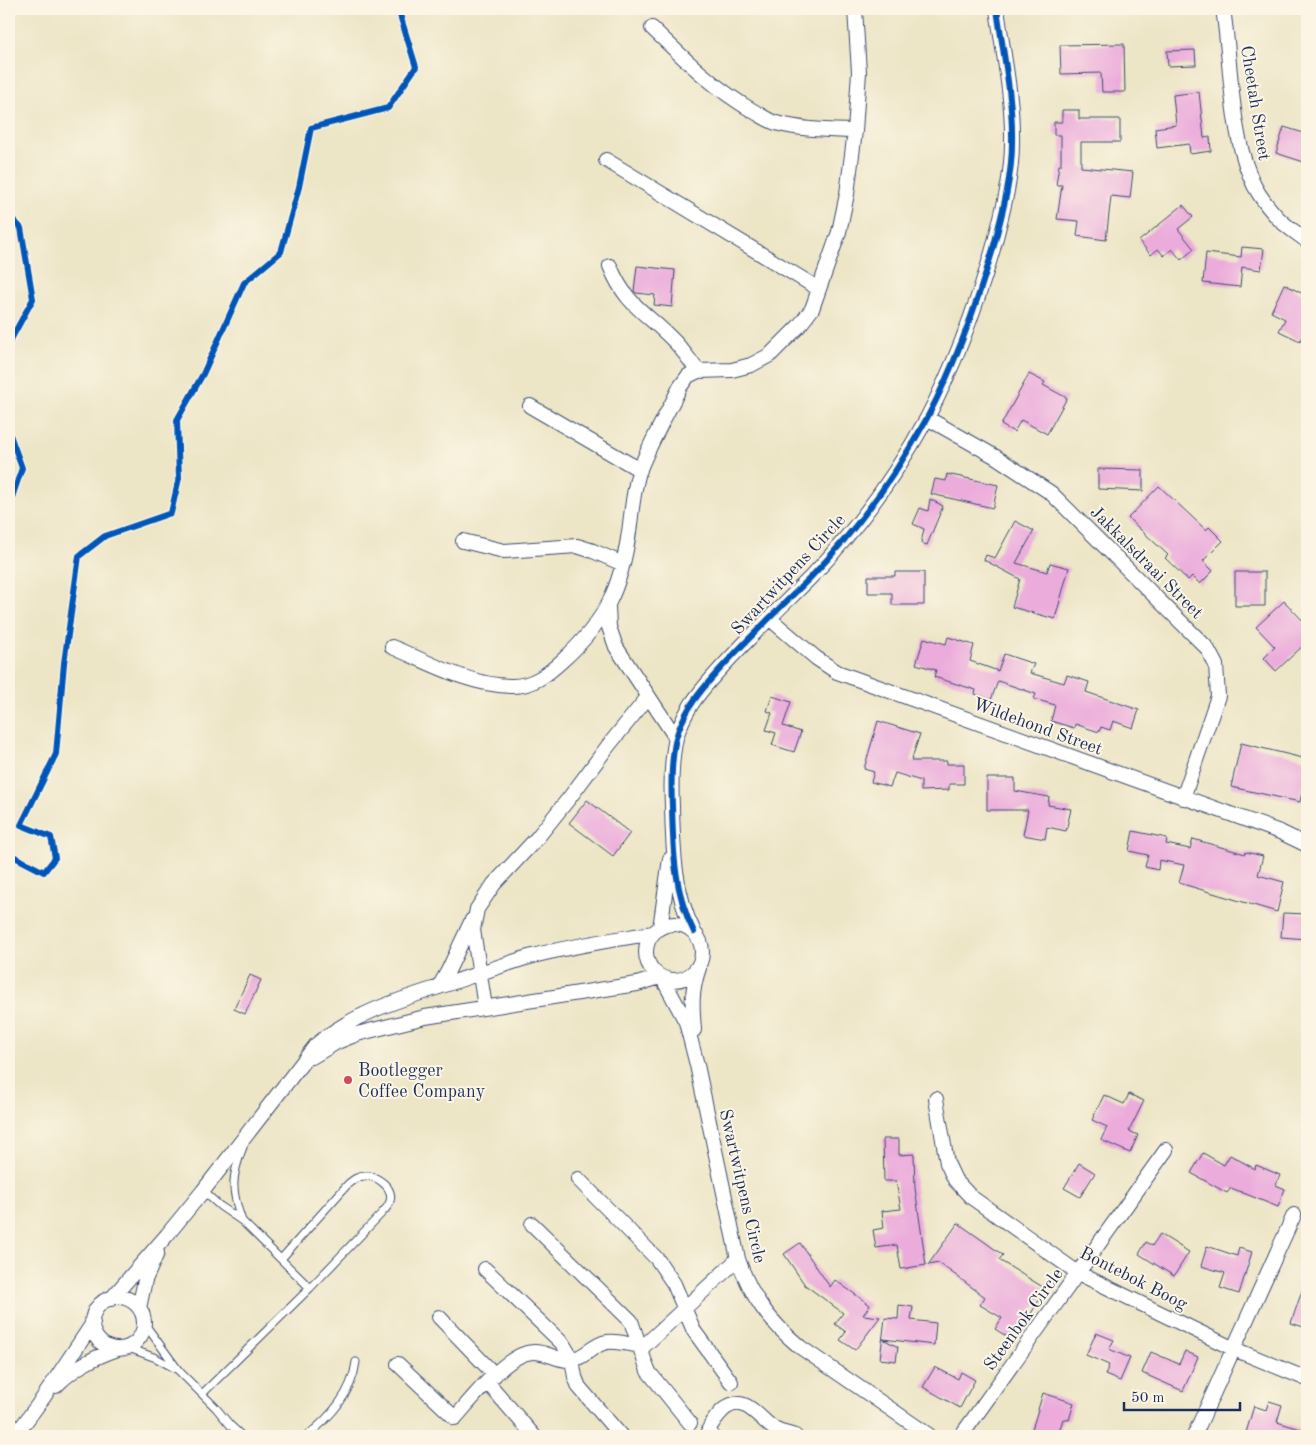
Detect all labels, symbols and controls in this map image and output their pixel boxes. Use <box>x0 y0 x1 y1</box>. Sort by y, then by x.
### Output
street label: Cheetah Street <box>1237 44 1273 162</box>
street label: Jakkalsdraai Street <box>1087 503 1206 622</box>
street label: Swartwitpens Circle <box>728 511 849 638</box>
street label: Wildehond Street <box>970 695 1105 759</box>
place label: Bootlegger Coffee Company <box>358 1062 486 1101</box>
marker: Bootlegger Coffee Company <box>342 1074 354 1086</box>
street label: Swartwitpens Circle <box>716 1107 769 1265</box>
street label: Bontebok Boog <box>1077 1244 1191 1314</box>
street label: Steenbok Circle <box>981 1265 1067 1374</box>
scale bar <box>1124 1380 1240 1412</box>
text: 50 m <box>1131 1391 1165 1406</box>

